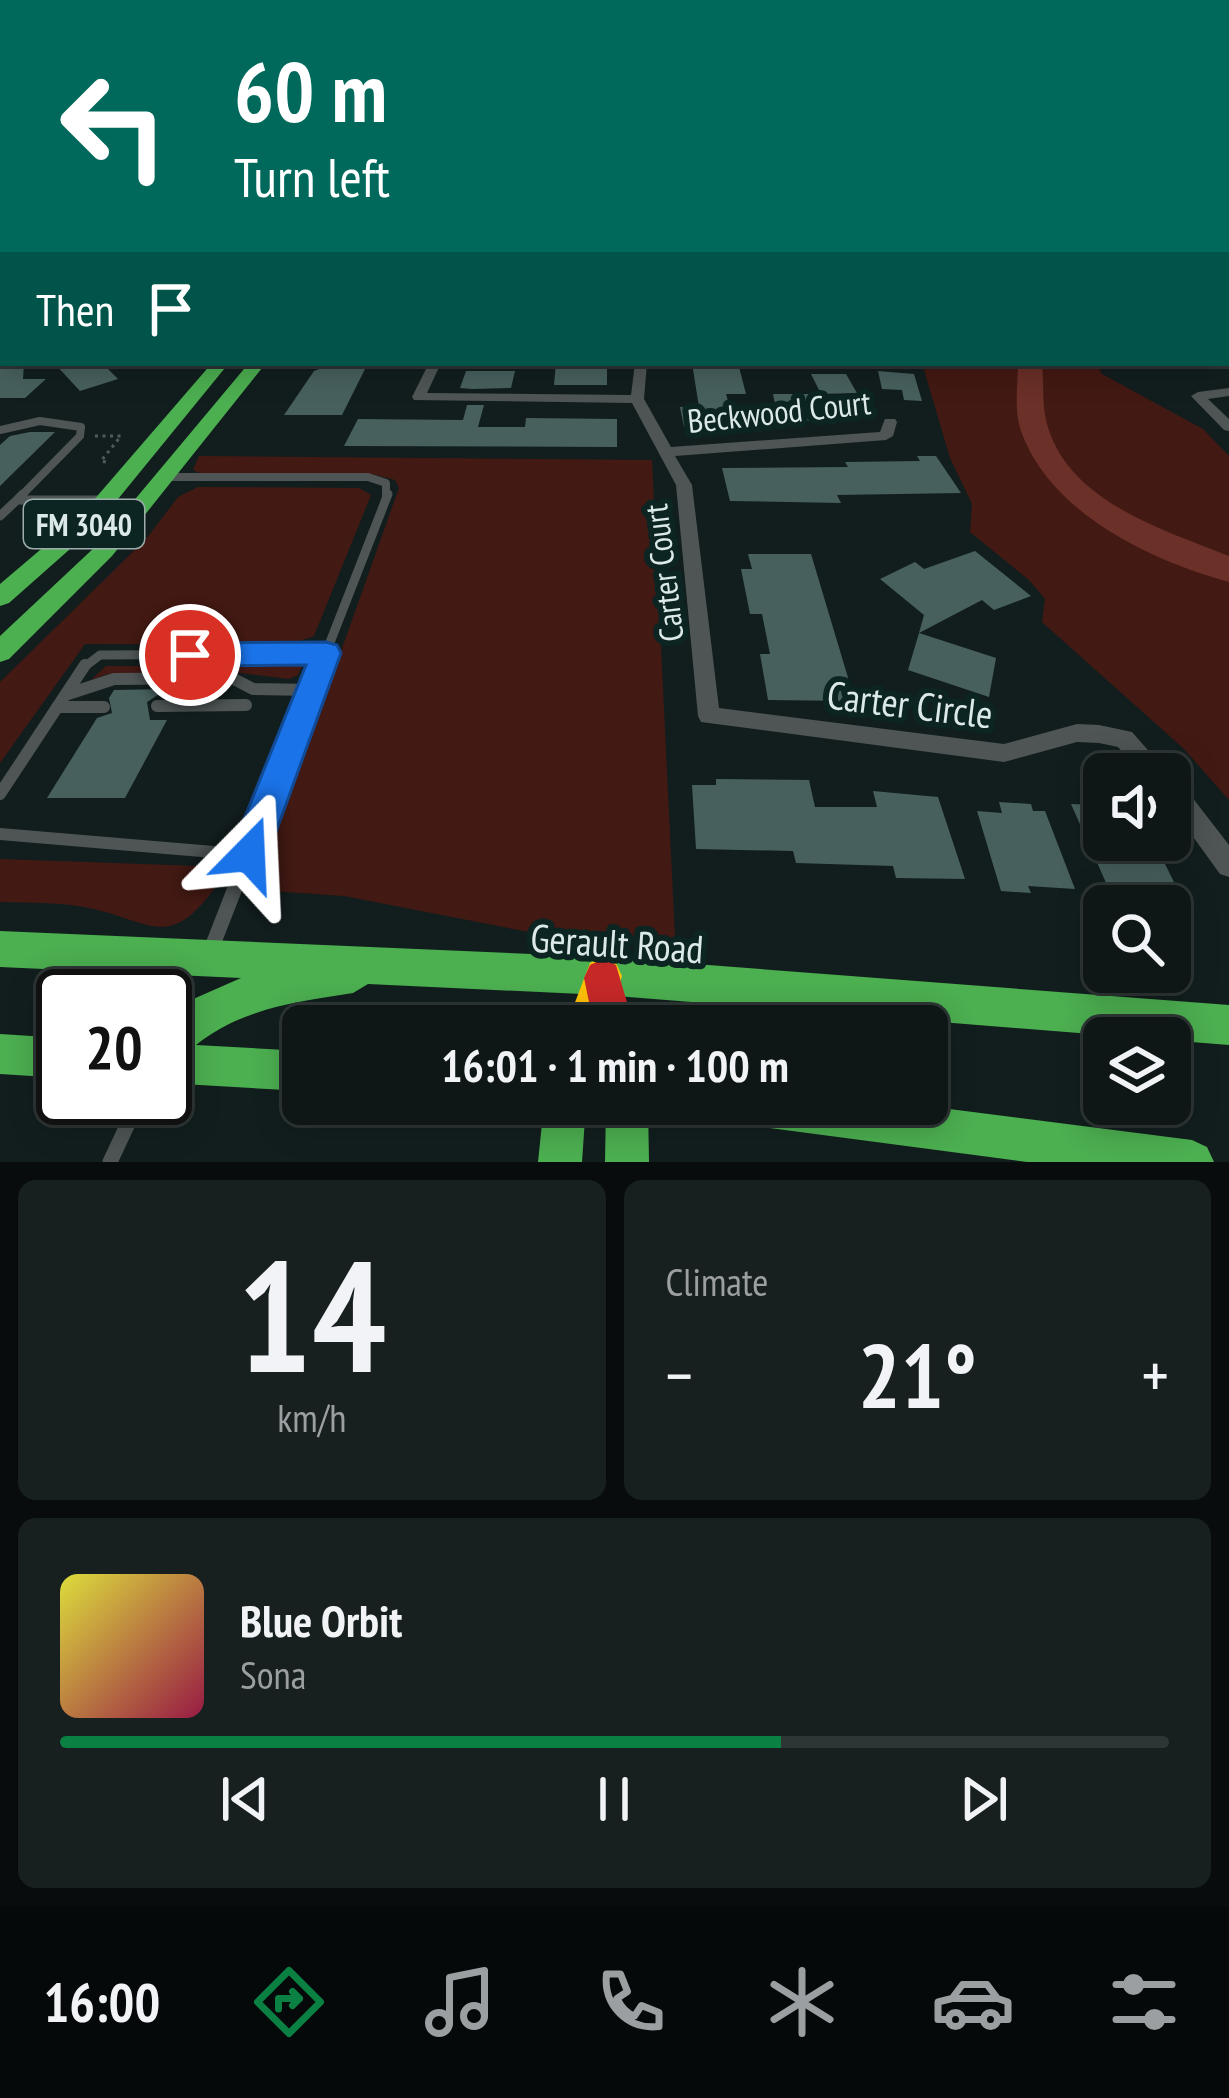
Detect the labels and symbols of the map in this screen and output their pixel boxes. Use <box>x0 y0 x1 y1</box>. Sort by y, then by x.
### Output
street label: Beckwood Court <box>685 380 873 442</box>
road number: FM 3040 <box>24 500 144 548</box>
street label: Carter Court <box>633 502 693 644</box>
pin <box>139 604 241 706</box>
street label: Carter Circle <box>824 669 996 739</box>
position arrow <box>186 791 312 917</box>
street label: Gerault Road <box>529 912 705 974</box>
speed limit sign: 20 <box>36 969 192 1125</box>

